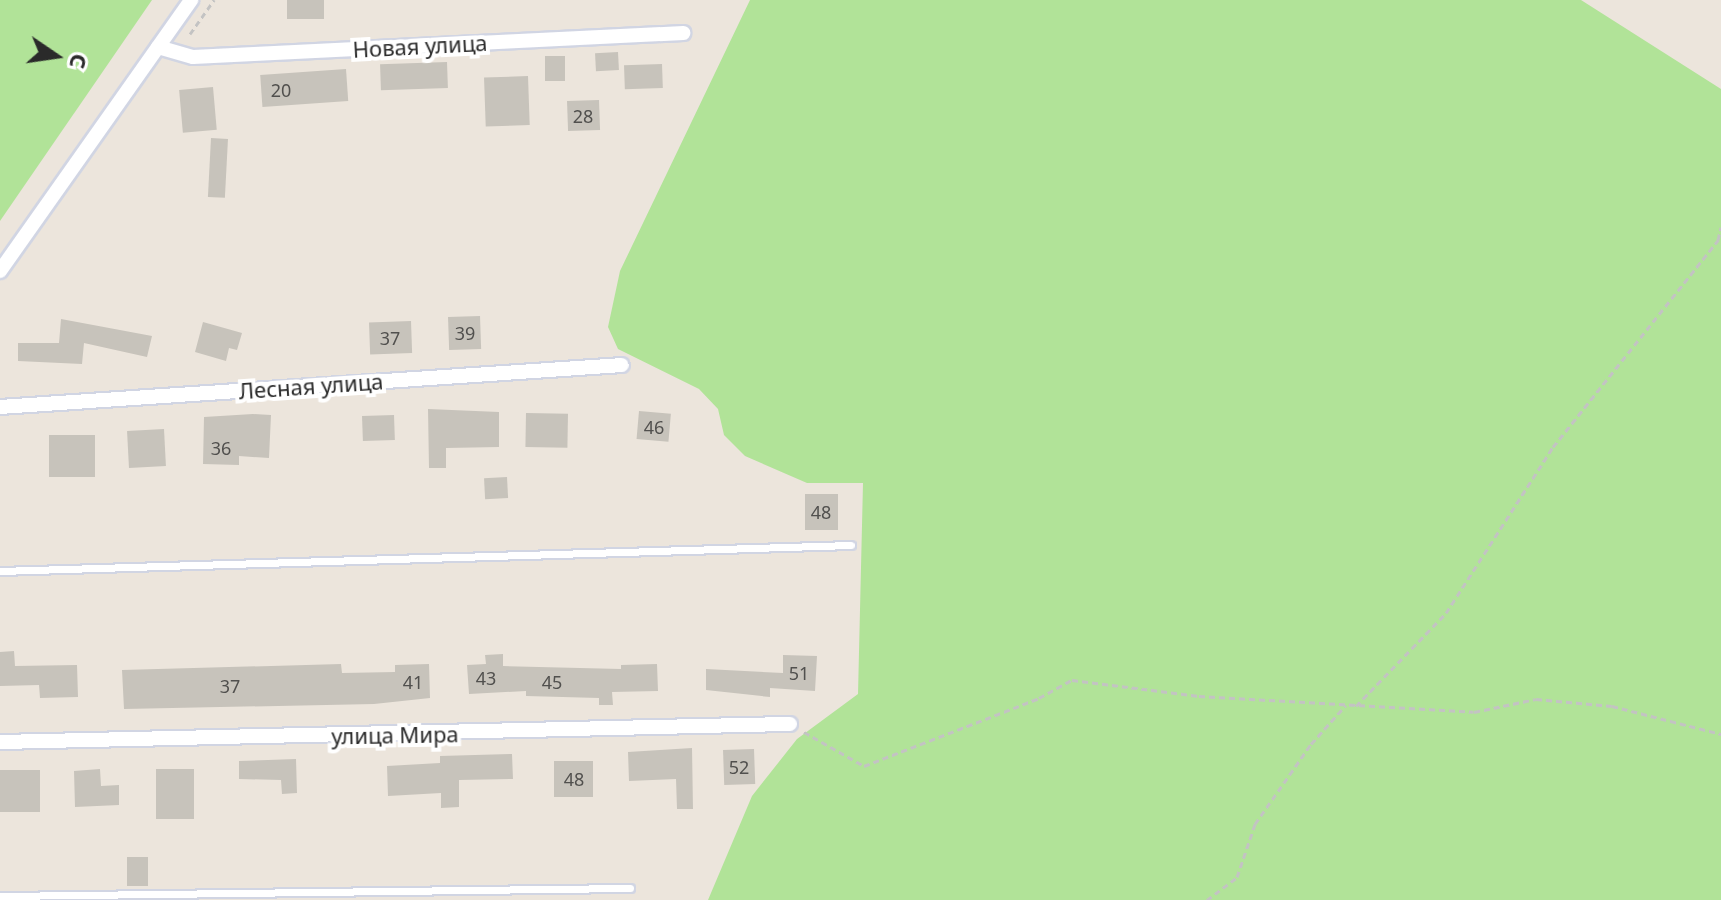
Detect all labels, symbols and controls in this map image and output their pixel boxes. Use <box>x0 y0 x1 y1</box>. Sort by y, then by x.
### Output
north arrow <box>16 16 96 96</box>
street label: Новая улица <box>352 29 488 63</box>
text: С <box>63 51 96 72</box>
house number: 20 <box>271 79 291 101</box>
house number: 28 <box>573 105 593 127</box>
house number: 39 <box>455 322 475 344</box>
house number: 37 <box>380 327 400 349</box>
street label: Лесная улица <box>238 368 384 404</box>
house number: 46 <box>644 416 664 438</box>
house number: 36 <box>211 437 231 459</box>
house number: 48 <box>811 501 831 523</box>
house number: 51 <box>789 662 809 684</box>
house number: 43 <box>476 667 496 689</box>
house number: 41 <box>403 671 423 693</box>
house number: 45 <box>542 671 562 693</box>
house number: 37 <box>220 675 240 697</box>
street label: улица Мира <box>331 721 459 749</box>
house number: 52 <box>729 756 749 778</box>
house number: 48 <box>564 768 584 790</box>

